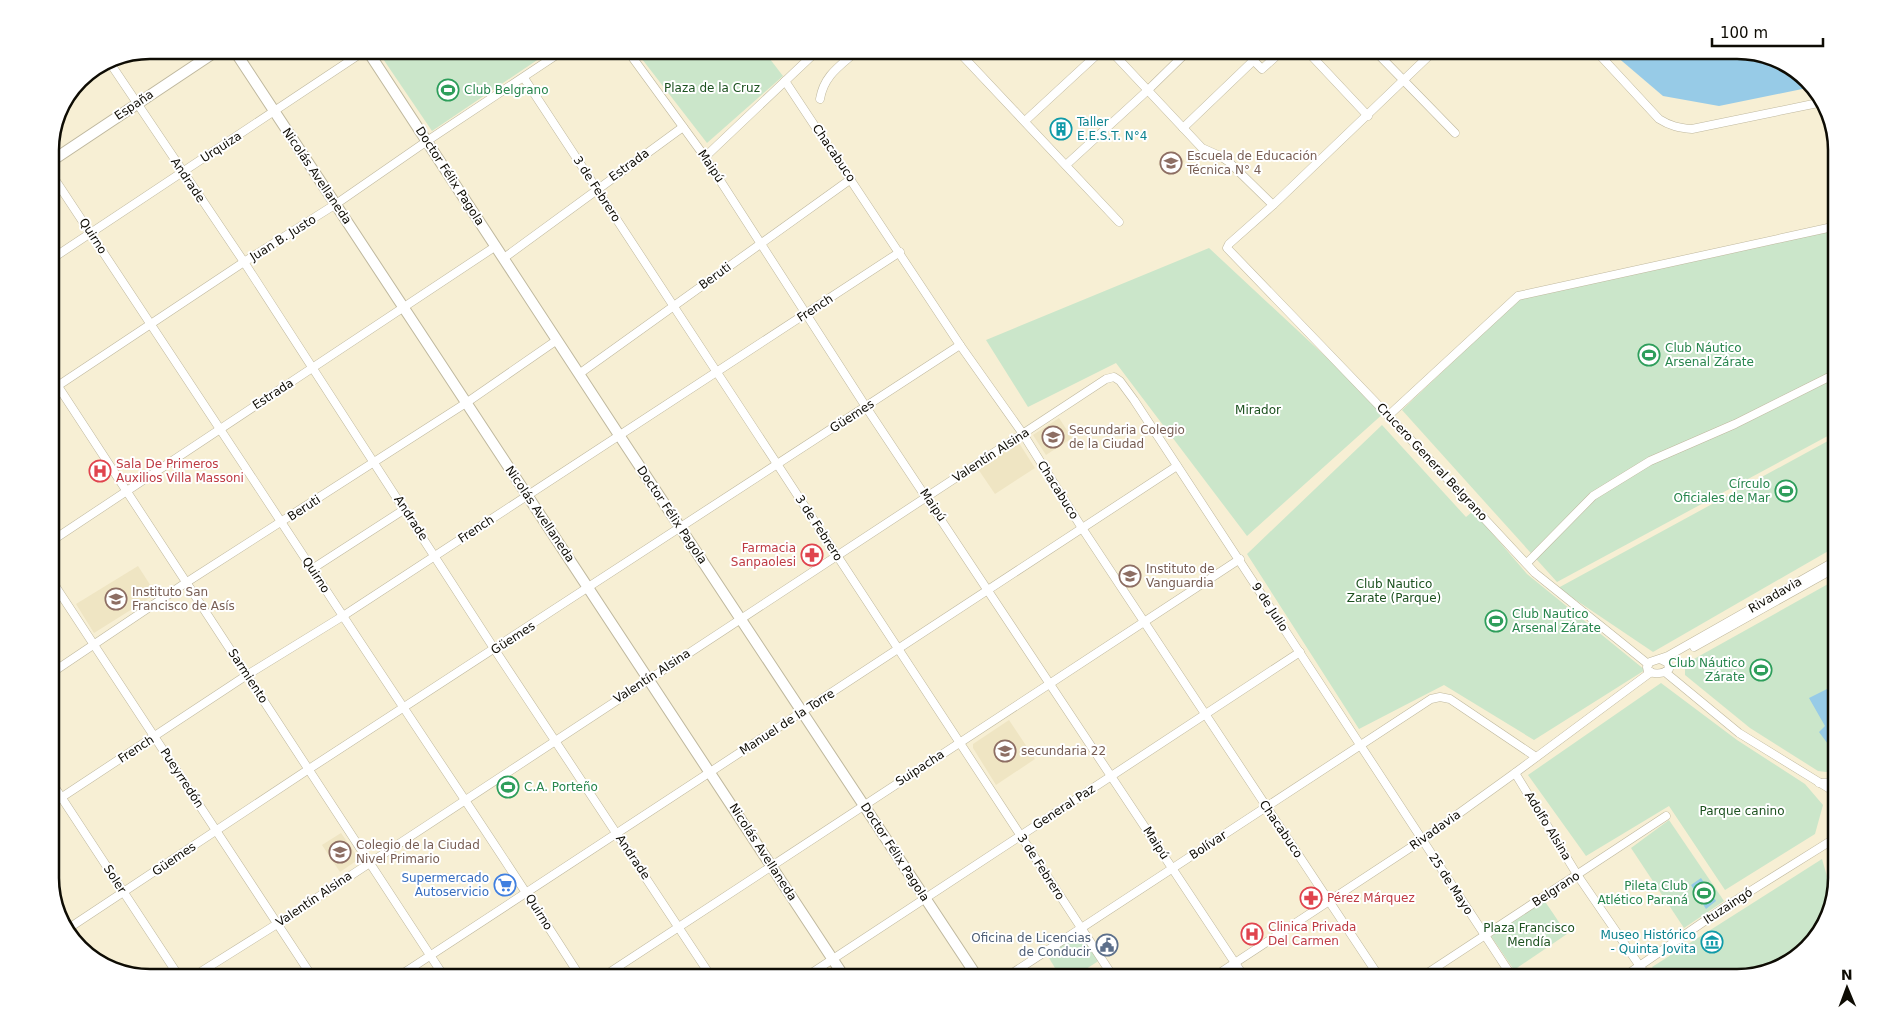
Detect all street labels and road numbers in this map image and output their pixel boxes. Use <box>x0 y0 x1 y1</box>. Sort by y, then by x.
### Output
street label: España <box>112 87 156 123</box>
street label: Chacabuco <box>810 122 858 184</box>
street label: Doctor Félix Pagola <box>413 124 487 228</box>
street label: Nicolás Avellaneda <box>280 125 354 227</box>
street label: Urquiza <box>198 129 244 165</box>
street label: Estrada <box>606 146 652 184</box>
street label: Maipú <box>695 147 727 185</box>
street label: 3 de Febrero <box>571 153 623 225</box>
street label: Andrade <box>168 155 208 205</box>
street label: Juan B. Justo <box>247 212 319 264</box>
street label: Quirno <box>76 215 110 257</box>
street label: Beruti <box>696 260 734 292</box>
street label: French <box>794 291 836 325</box>
street label: Estrada <box>250 376 296 412</box>
street label: Güemes <box>827 397 877 435</box>
street label: Crucero General Belgrano <box>1374 400 1490 524</box>
street label: Valentín Alsina <box>950 425 1032 485</box>
street label: Chacabuco <box>1034 458 1082 522</box>
street label: Nicolás Avellaneda <box>503 463 577 565</box>
street label: Doctor Félix Pagola <box>634 463 710 567</box>
street label: Maipú <box>917 486 949 524</box>
street label: Beruti <box>285 492 323 524</box>
street label: 3 de Febrero <box>793 492 845 564</box>
street label: Andrade <box>391 493 431 543</box>
street label: French <box>455 512 497 546</box>
street label: Quirno <box>299 554 333 596</box>
street label: Rivadavia <box>1746 574 1804 616</box>
street label: 9 de Julio <box>1249 580 1291 634</box>
street label: Güemes <box>488 619 538 657</box>
street label: Sarmiento <box>225 646 271 706</box>
street label: Valentín Alsina <box>611 646 693 706</box>
street label: Manuel de la Torre <box>737 686 837 758</box>
street label: French <box>115 732 157 766</box>
street label: Pueyrredón <box>157 745 207 811</box>
street label: Suipacha <box>893 747 947 789</box>
street label: General Paz <box>1030 782 1098 832</box>
street label: Adolfo Alsina <box>1522 789 1574 863</box>
street label: Chacabuco <box>1257 798 1305 860</box>
street label: Doctor Félix Pagola <box>858 800 932 904</box>
street label: Nicolás Avellaneda <box>726 801 800 903</box>
street label: Rivadavia <box>1407 807 1463 853</box>
street label: Maipú <box>1140 824 1172 862</box>
street label: Bolívar <box>1187 828 1229 862</box>
street label: 3 de Febrero <box>1015 831 1067 903</box>
street label: Andrade <box>613 832 653 882</box>
street label: Güemes <box>150 839 198 879</box>
street label: 25 de Mayo <box>1426 851 1476 917</box>
street label: Soler <box>101 862 129 896</box>
street label: Valentín Alsina <box>273 868 355 930</box>
street label: Belgrano <box>1530 868 1582 910</box>
street label: Ituzaingó <box>1701 885 1755 927</box>
street label: Quirno <box>522 891 556 933</box>

